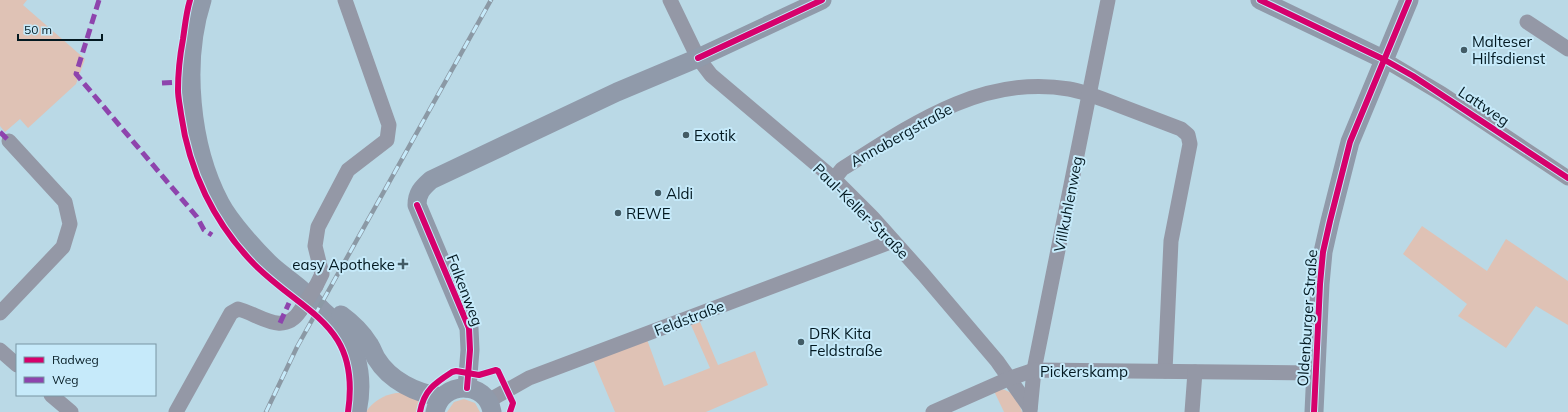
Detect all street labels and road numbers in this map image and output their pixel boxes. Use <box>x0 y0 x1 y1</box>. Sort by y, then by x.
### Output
street label: Lattweg <box>1455 82 1513 130</box>
street label: Annabergstraße <box>847 99 955 171</box>
street label: Villkuhlenweg <box>1049 155 1087 253</box>
street label: Paul-Keller-Straße <box>809 159 913 263</box>
street label: Oldenburger Straße <box>1293 249 1321 387</box>
street label: Falkenweg <box>443 251 487 329</box>
street label: Feldstraße <box>651 296 727 340</box>
street label: Pickerskamp <box>1040 362 1128 381</box>

